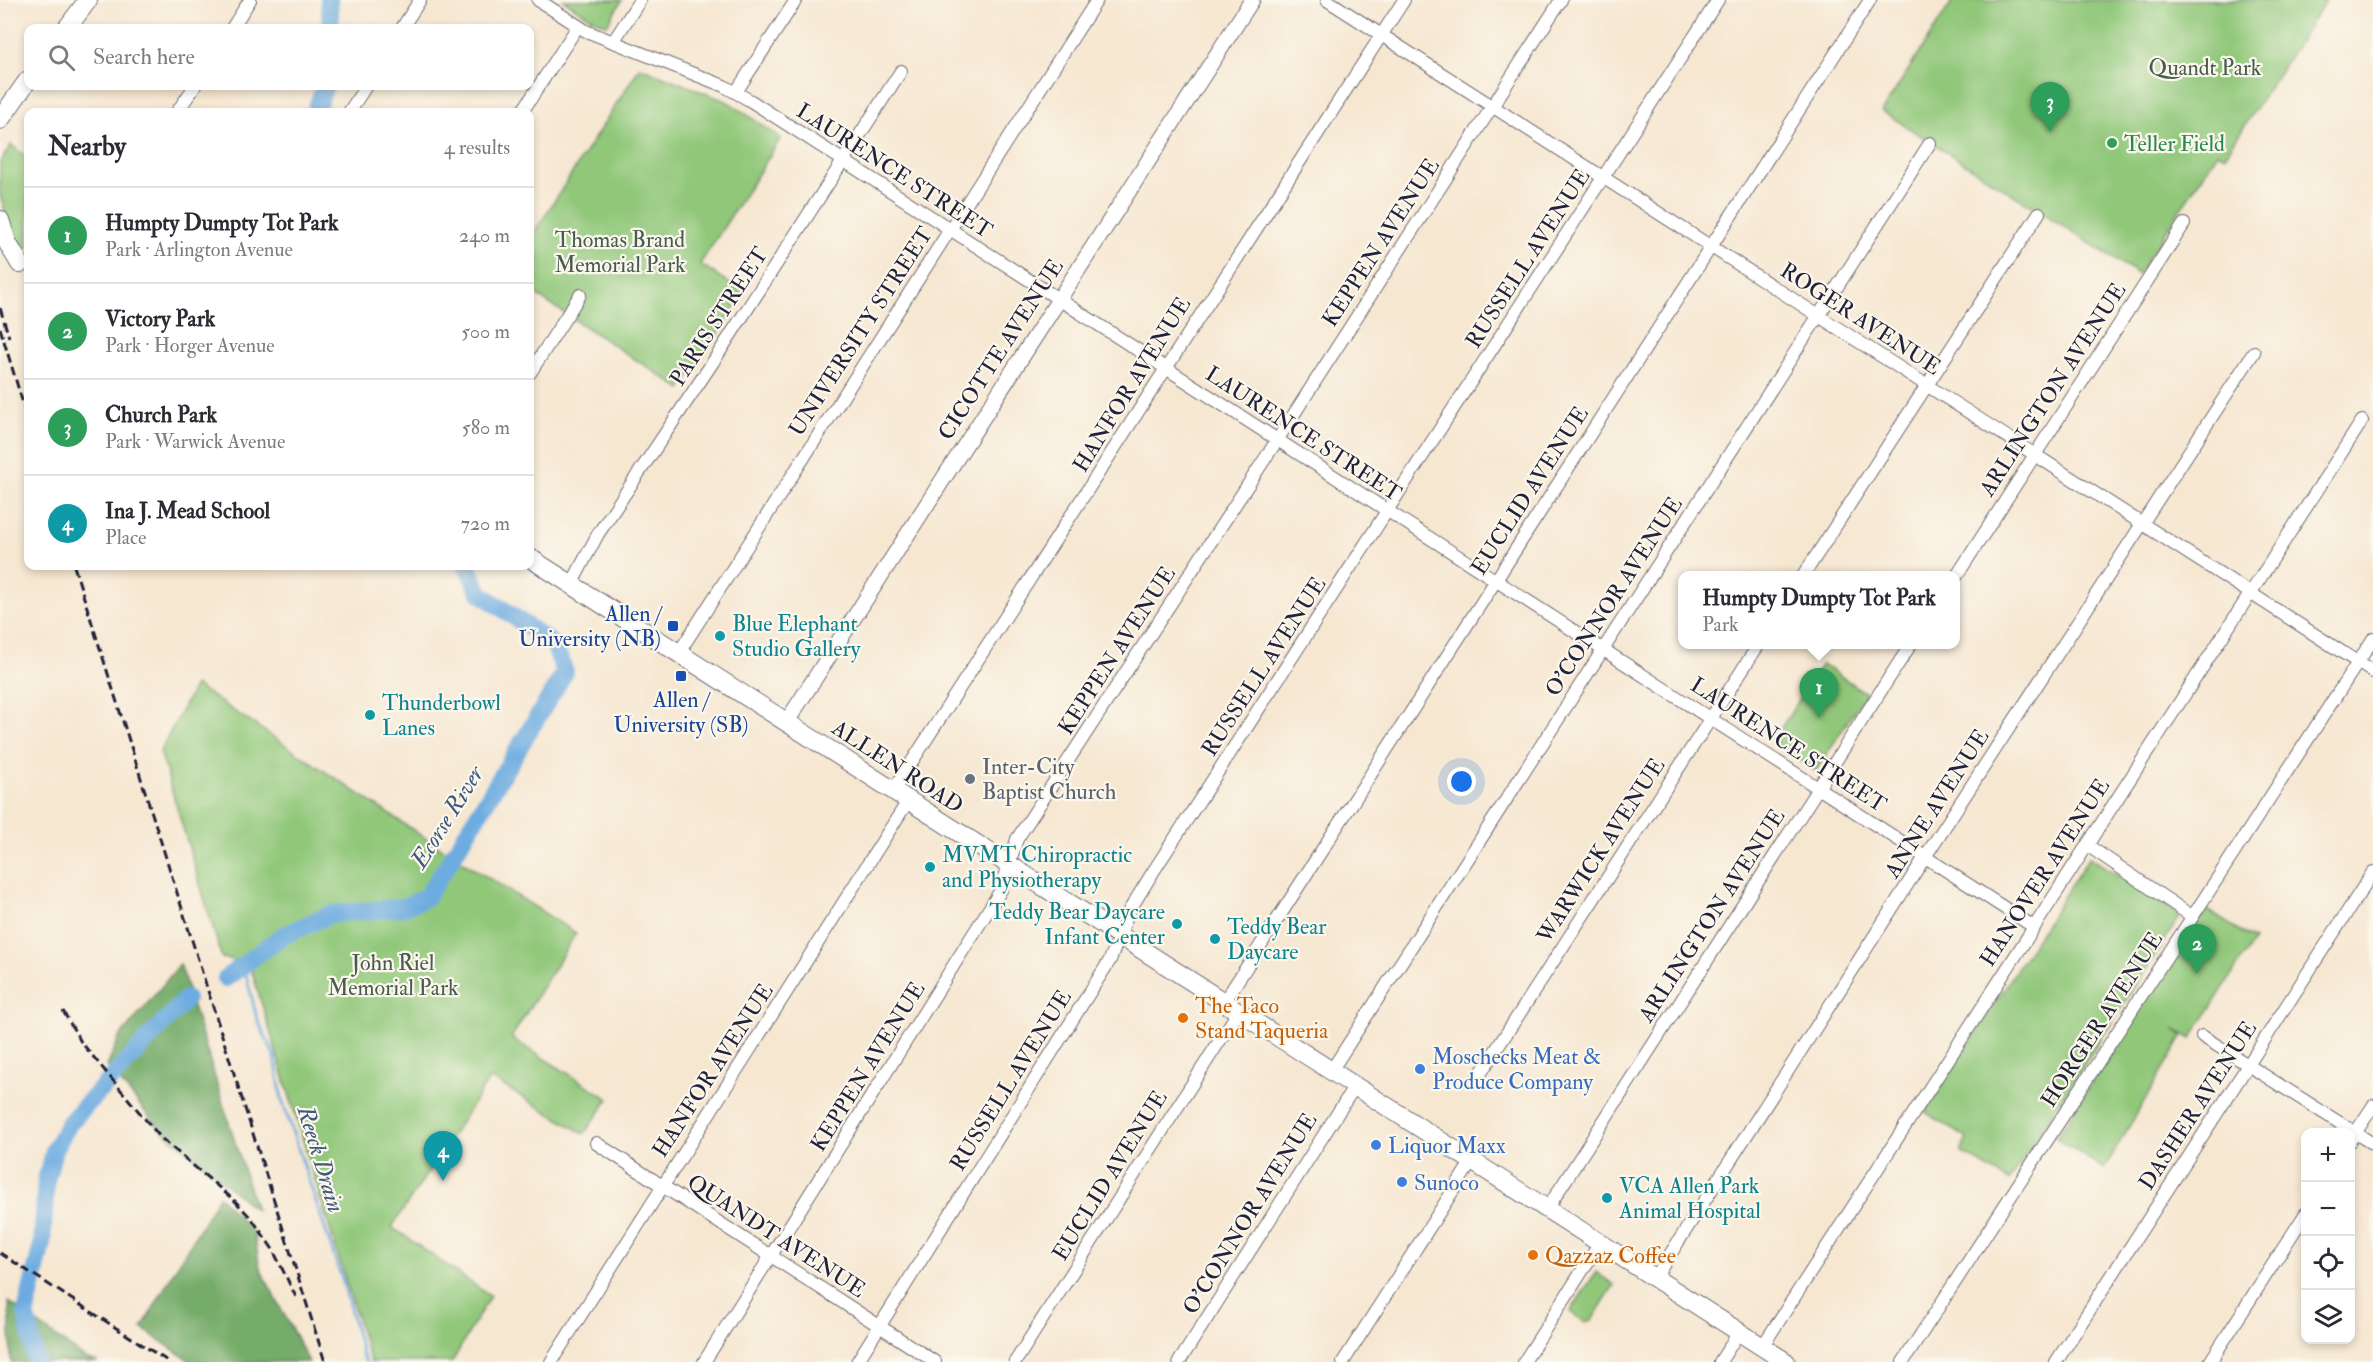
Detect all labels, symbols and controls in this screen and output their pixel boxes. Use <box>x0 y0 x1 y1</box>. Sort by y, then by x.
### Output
search box <box>24 24 534 90</box>
icon: search <box>45 41 78 74</box>
text: Search here <box>93 43 195 71</box>
park label: Quandt Park <box>2149 54 2262 82</box>
pin: 3 <box>2030 82 2070 132</box>
street label: LAURENCE STREET <box>791 97 998 245</box>
place label: Teller Field <box>2124 130 2225 158</box>
text: Nearby <box>48 131 126 163</box>
text: 4 results <box>444 135 510 160</box>
marker: Teller Field <box>2105 136 2119 150</box>
street label: KEPPEN AVENUE <box>1316 153 1446 332</box>
street label: RUSSELL AVENUE <box>1459 163 1596 354</box>
text: Humpty Dumpty Tot Park <box>105 209 339 237</box>
street label: UNIVERSITY STREET <box>783 221 939 441</box>
text: 1 <box>64 223 71 248</box>
text: 240 m <box>459 223 510 248</box>
park label: Thomas Brand Memorial Park <box>554 226 686 279</box>
text: Park · Arlington Avenue <box>105 237 293 262</box>
street label: PARIS STREET <box>664 241 775 391</box>
street label: CICOTTE AVENUE <box>932 254 1070 445</box>
street label: ROGER AVENUE <box>1775 256 1946 381</box>
street label: ARLINGTON AVENUE <box>1973 278 2132 502</box>
street label: HANFOR AVENUE <box>1067 292 1197 477</box>
text: Victory Park <box>105 305 215 333</box>
text: 2 <box>62 319 73 344</box>
text: 500 m <box>461 319 510 344</box>
text: Park · Horger Avenue <box>105 333 275 358</box>
street label: LAURENCE STREET <box>1200 360 1407 508</box>
text: Church Park <box>105 401 217 429</box>
street label: EUCLID AVENUE <box>1465 401 1595 580</box>
text: 3 <box>64 415 71 440</box>
text: 580 m <box>462 415 510 440</box>
text: Park · Warwick Avenue <box>105 429 285 454</box>
street label: O'CONNOR AVENUE <box>1539 491 1689 702</box>
text: Ina J. Mead School <box>105 497 270 525</box>
text: 4 <box>62 511 73 536</box>
text: 720 m <box>461 511 510 536</box>
text: Place <box>105 525 146 550</box>
street label: KEPPEN AVENUE <box>1052 561 1182 740</box>
street label: RUSSELL AVENUE <box>1195 571 1332 762</box>
popup <box>1678 571 1960 649</box>
text: Humpty Dumpty Tot Park <box>1702 584 1936 612</box>
place label: Allen / University (NB) <box>519 600 663 653</box>
place label: Blue Elephant Studio Gallery <box>732 610 861 663</box>
text: Park <box>1702 612 1739 637</box>
marker: Allen / University (NB) <box>666 619 680 633</box>
marker: Blue Elephant Studio Gallery <box>713 629 727 643</box>
pin: 1 <box>1800 668 1838 718</box>
marker: Allen / University (SB) <box>674 669 688 683</box>
street label: LAURENCE STREET <box>1685 671 1892 819</box>
place label: Allen / University (SB) <box>613 686 749 739</box>
place label: Thunderbowl Lanes <box>382 689 501 742</box>
marker: Thunderbowl Lanes <box>363 708 377 722</box>
street label: ALLEN ROAD <box>826 713 968 820</box>
street label: ANNE AVENUE <box>1878 724 1995 884</box>
place label: Inter-City Baptist Church <box>982 753 1117 807</box>
street label: WARWICK AVENUE <box>1530 753 1671 949</box>
water label: Ecorse River <box>403 759 492 876</box>
your location <box>1447 767 1476 796</box>
marker: Inter-City Baptist Church <box>963 772 977 786</box>
street label: HANOVER AVENUE <box>1974 773 2116 972</box>
street label: ARLINGTON AVENUE <box>1632 804 1791 1028</box>
place label: MVMT Chiropractic and Physiotherapy <box>942 841 1132 895</box>
marker: MVMT Chiropractic and Physiotherapy <box>923 860 937 874</box>
place label: Teddy Bear Daycare Infant Center <box>989 898 1166 951</box>
place label: Teddy Bear Daycare <box>1227 913 1327 966</box>
marker: Teddy Bear Daycare Infant Center <box>1170 917 1184 931</box>
pin: 2 <box>2178 924 2216 974</box>
street label: HORGER AVENUE <box>2035 926 2169 1113</box>
marker: Teddy Bear Daycare <box>1208 932 1222 946</box>
park label: John Riel Memorial Park <box>327 949 459 1002</box>
street label: KEPPEN AVENUE <box>804 976 931 1157</box>
street label: HANFOR AVENUE <box>646 978 780 1163</box>
street label: RUSSELL AVENUE <box>944 985 1078 1176</box>
place label: The Taco Stand Taqueria <box>1195 992 1329 1045</box>
marker: The Taco Stand Taqueria <box>1176 1011 1190 1025</box>
street label: DASHER AVENUE <box>2133 1016 2263 1195</box>
place label: Moschecks Meat & Produce Company <box>1432 1043 1601 1097</box>
marker: Moschecks Meat & Produce Company <box>1413 1062 1427 1076</box>
street label: EUCLID AVENUE <box>1046 1085 1174 1266</box>
water label: Reeck Drain <box>289 1101 351 1216</box>
street label: O'CONNOR AVENUE <box>1176 1107 1323 1319</box>
map controls <box>2301 1128 2355 1344</box>
button: + <box>2301 1128 2355 1182</box>
pin: 4 <box>424 1132 462 1181</box>
place label: Liquor Maxx <box>1388 1132 1506 1160</box>
marker: Liquor Maxx <box>1369 1138 1383 1152</box>
street label: QUANDT AVENUE <box>682 1168 871 1304</box>
place label: Sunoco <box>1414 1169 1479 1197</box>
place label: VCA Allen Park Animal Hospital <box>1618 1172 1761 1226</box>
marker: Sunoco <box>1395 1175 1409 1189</box>
button: − <box>2301 1182 2355 1236</box>
marker: VCA Allen Park Animal Hospital <box>1600 1191 1614 1205</box>
button: locate <box>2301 1236 2355 1290</box>
place label: Qazzaz Coffee <box>1545 1242 1676 1270</box>
marker: Qazzaz Coffee <box>1526 1248 1540 1262</box>
button: layers <box>2301 1290 2355 1344</box>

